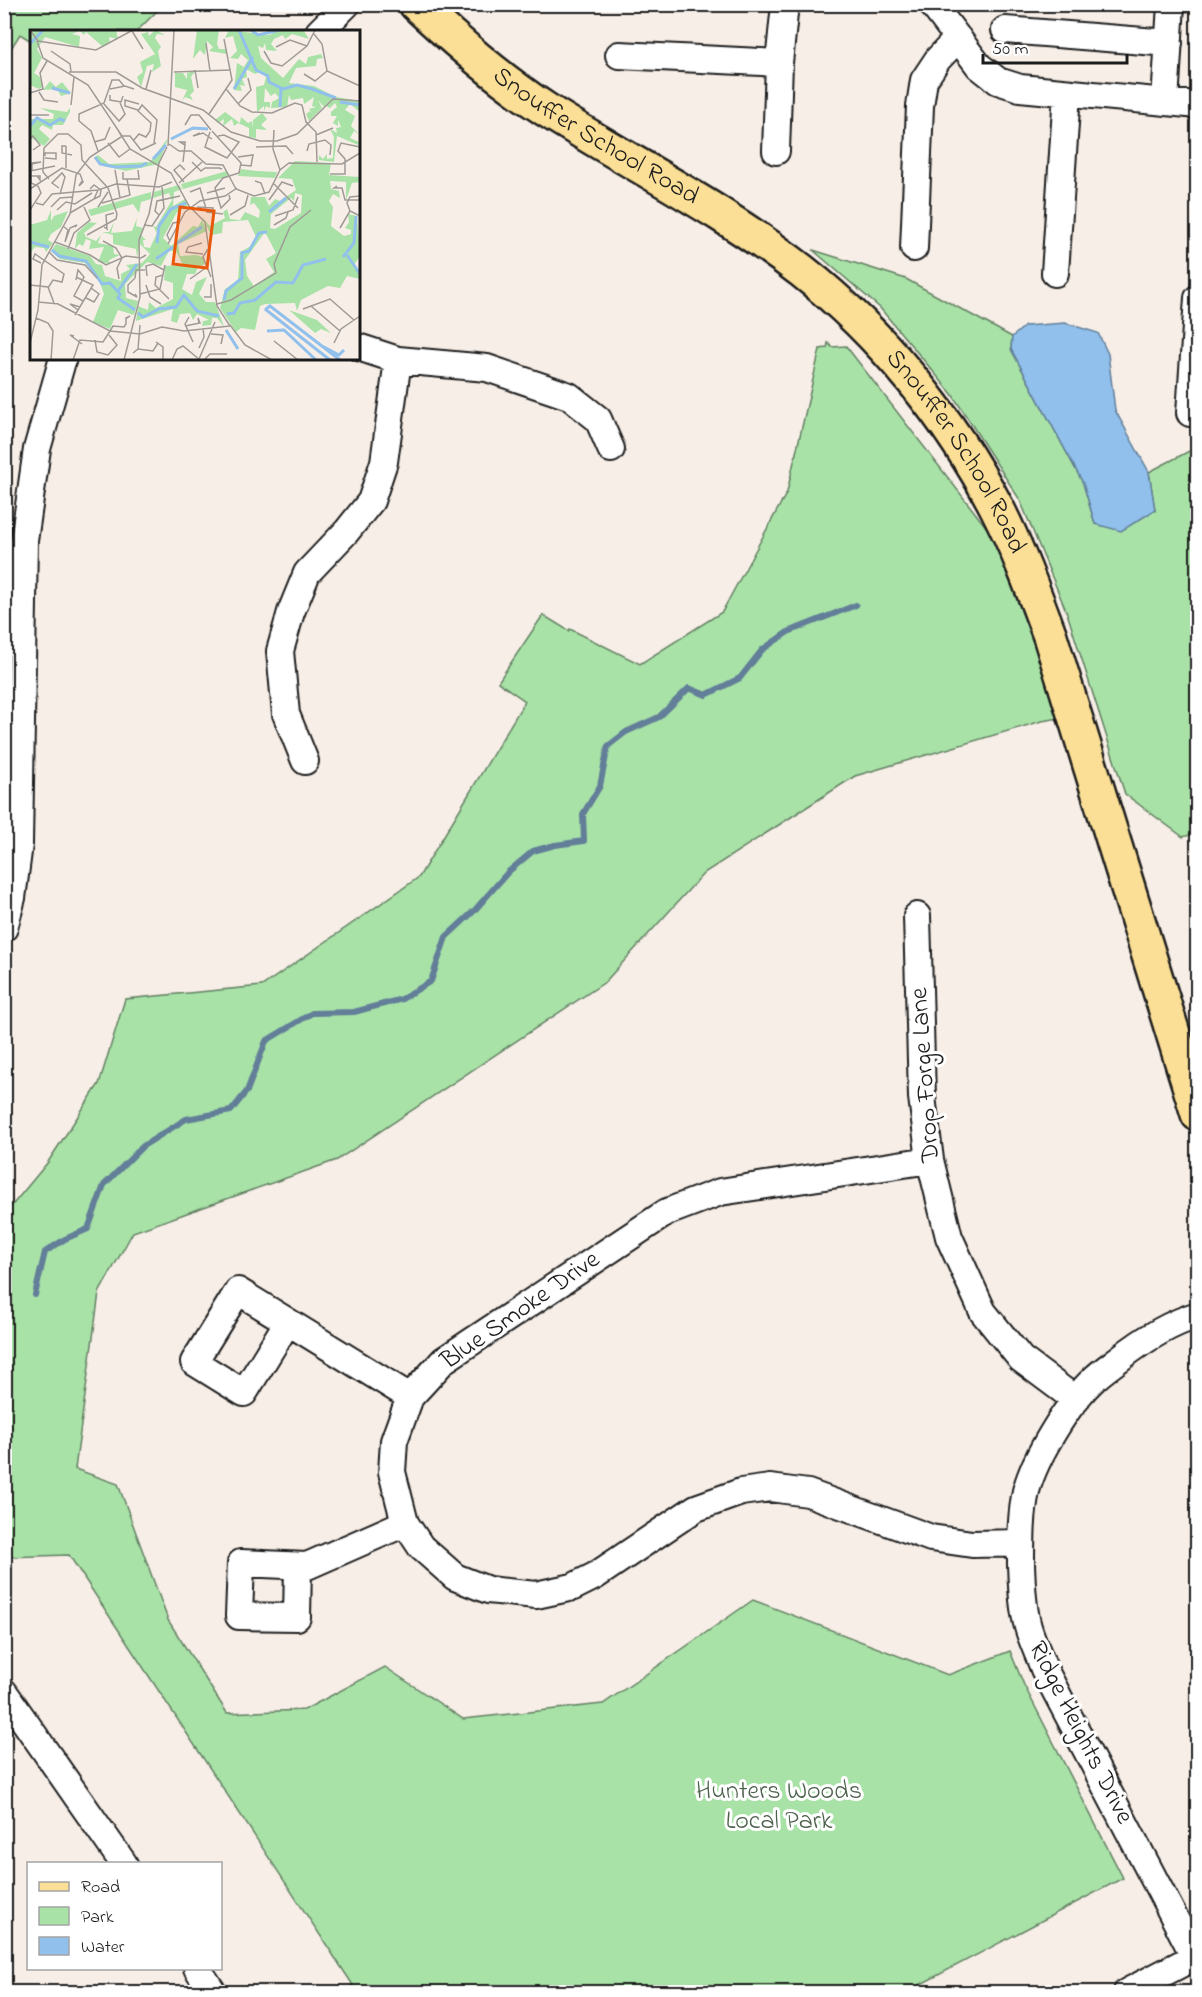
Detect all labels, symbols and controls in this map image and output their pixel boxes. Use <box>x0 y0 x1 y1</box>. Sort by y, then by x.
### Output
scale bar <box>983 27 1127 65</box>
inset map <box>30 30 360 360</box>
text: 50 m <box>992 37 1029 63</box>
street label: Snouffer School Road <box>484 58 706 216</box>
street label: Snouffer School Road <box>876 341 1035 560</box>
street label: Drop Forge Lane <box>901 986 951 1165</box>
street label: Blue Smoke Drive <box>433 1242 609 1381</box>
street label: Ridge Heights Drive <box>1018 1635 1143 1831</box>
park label: Hunters Woods Local Park <box>696 1773 862 1841</box>
legend <box>27 1862 222 1970</box>
text: Road <box>81 1875 120 1901</box>
text: Park <box>81 1905 114 1931</box>
text: Water <box>81 1935 125 1961</box>

